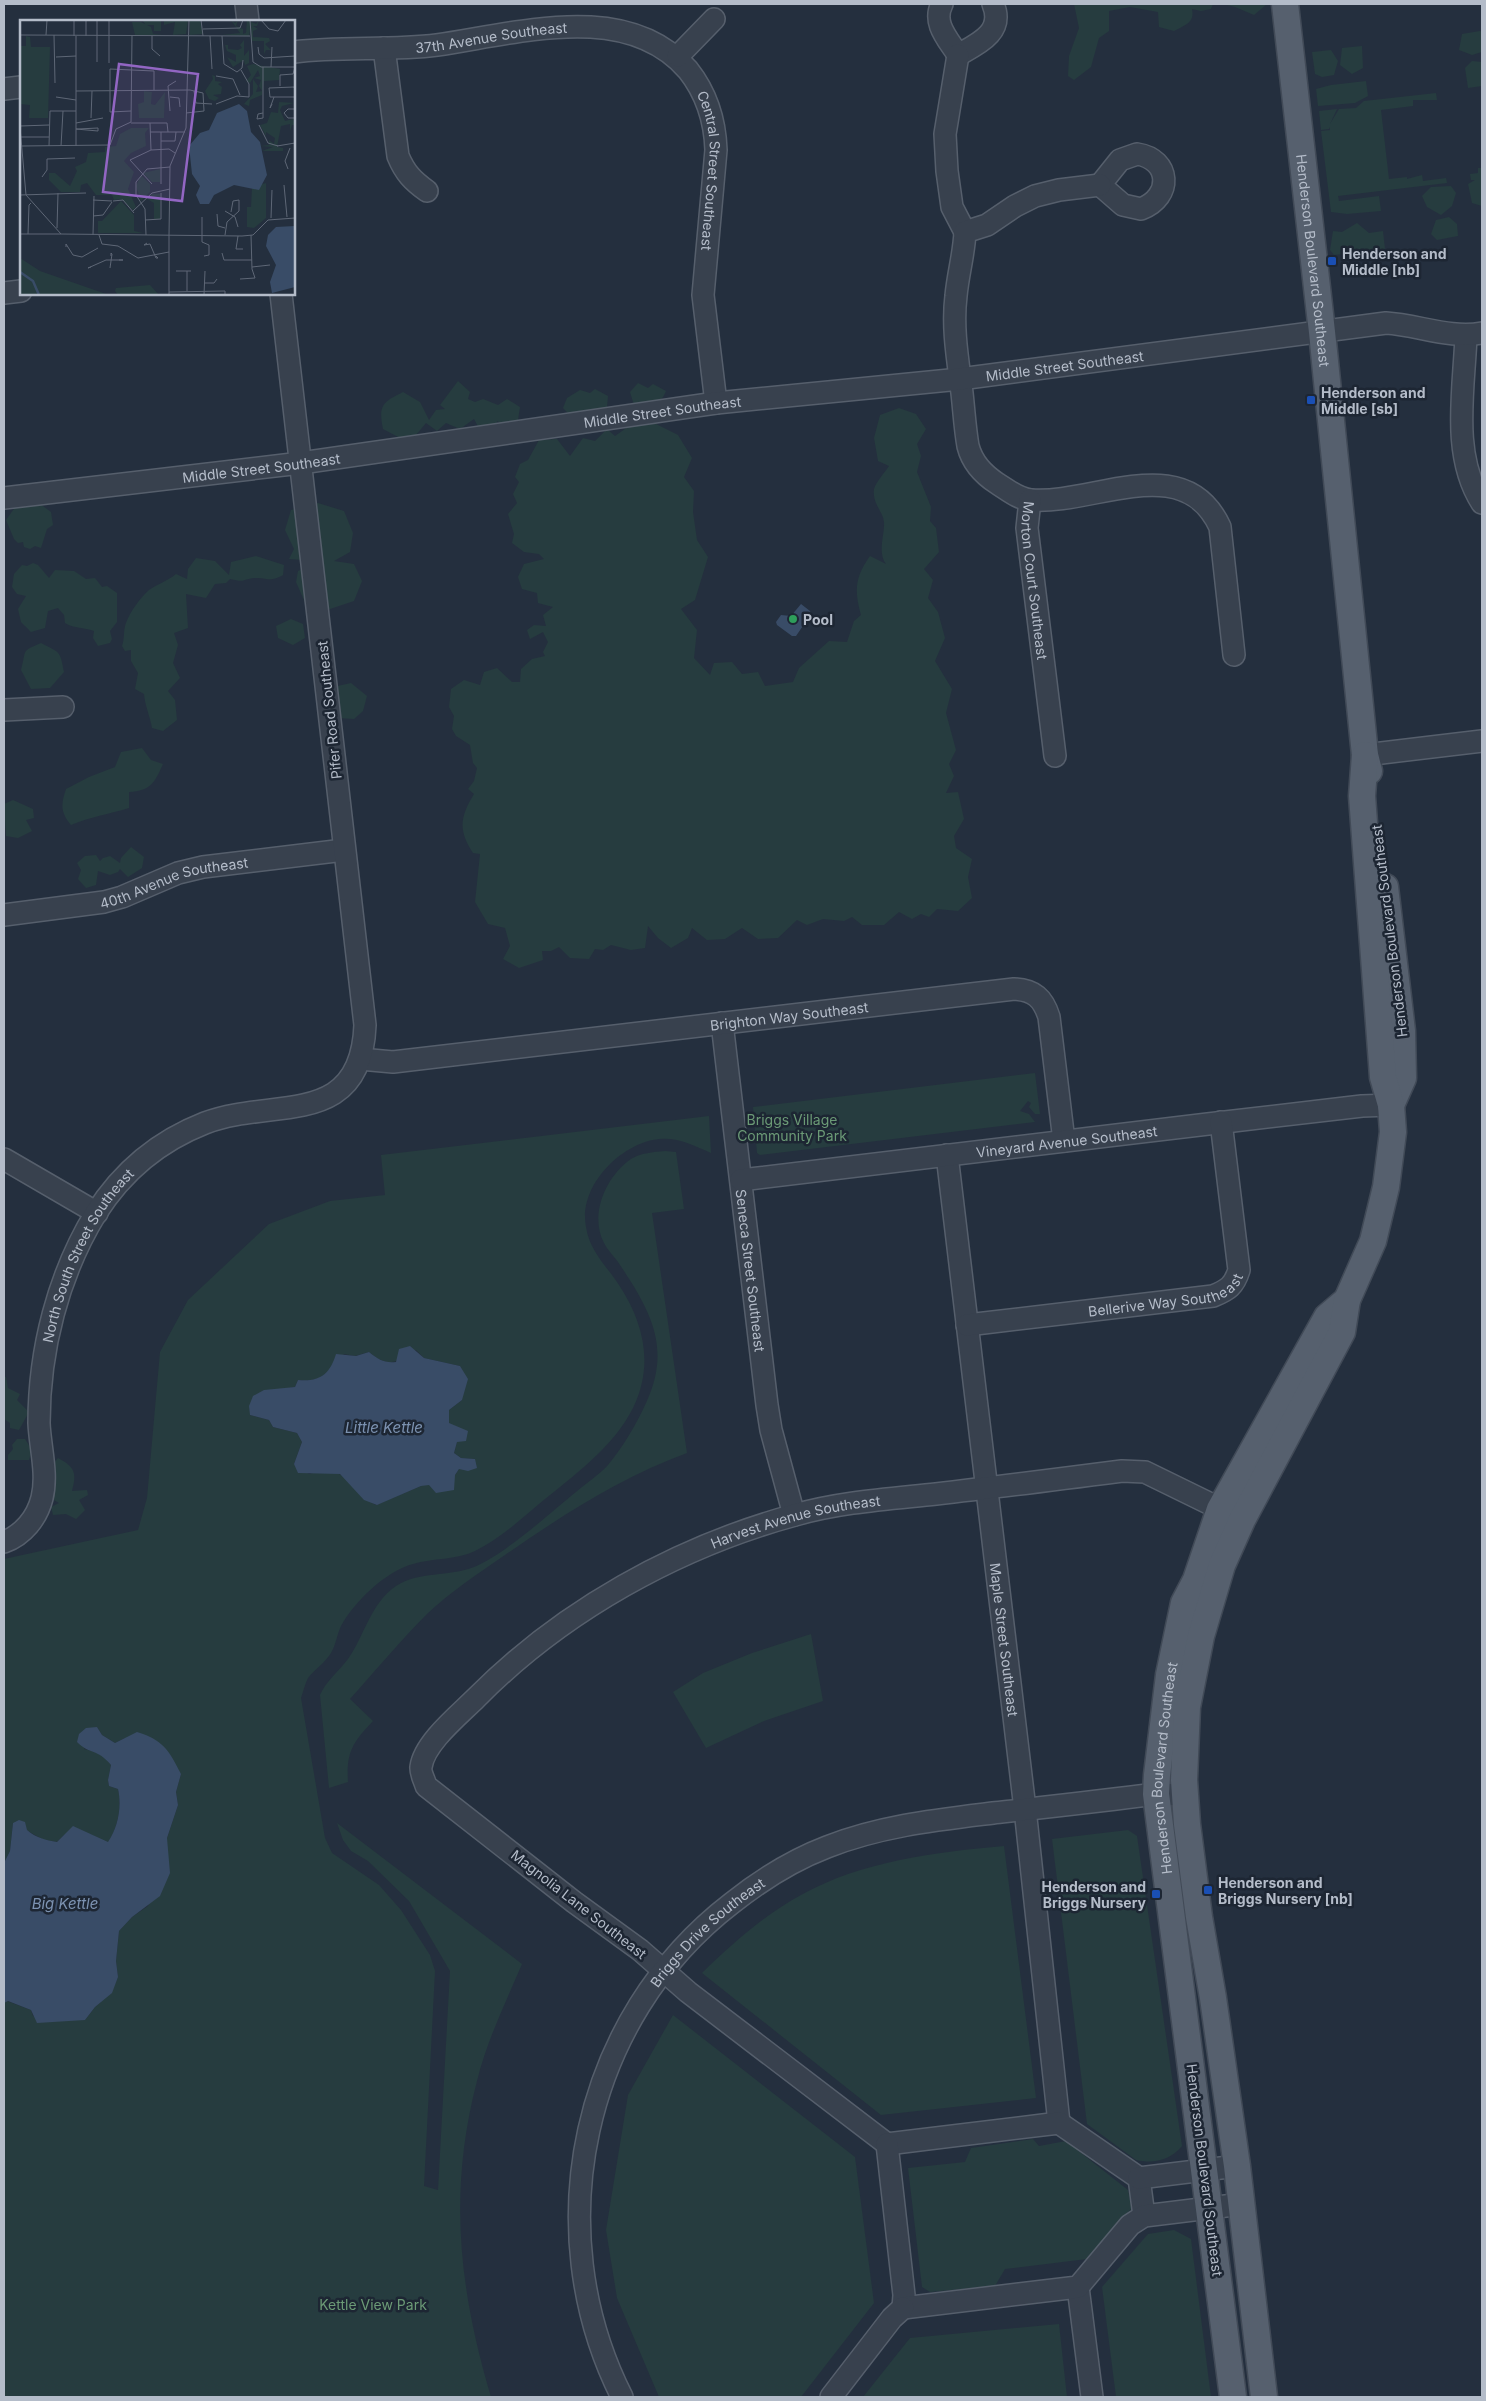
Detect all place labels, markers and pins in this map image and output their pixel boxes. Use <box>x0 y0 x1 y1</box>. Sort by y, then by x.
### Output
place label: Henderson and Middle [nb] <box>1342 245 1447 278</box>
marker: Henderson and Middle [nb] <box>1326 255 1338 267</box>
place label: Henderson and Middle [sb] <box>1321 384 1426 417</box>
marker: Henderson and Middle [sb] <box>1305 394 1317 406</box>
place label: Pool <box>803 611 833 628</box>
marker: Pool <box>787 613 799 625</box>
place label: Henderson and Briggs Nursery [nb] <box>1218 1874 1353 1907</box>
place label: Henderson and Briggs Nursery <box>1041 1878 1147 1911</box>
marker: Henderson and Briggs Nursery [nb] <box>1202 1884 1214 1896</box>
marker: Henderson and Briggs Nursery <box>1150 1888 1162 1900</box>

